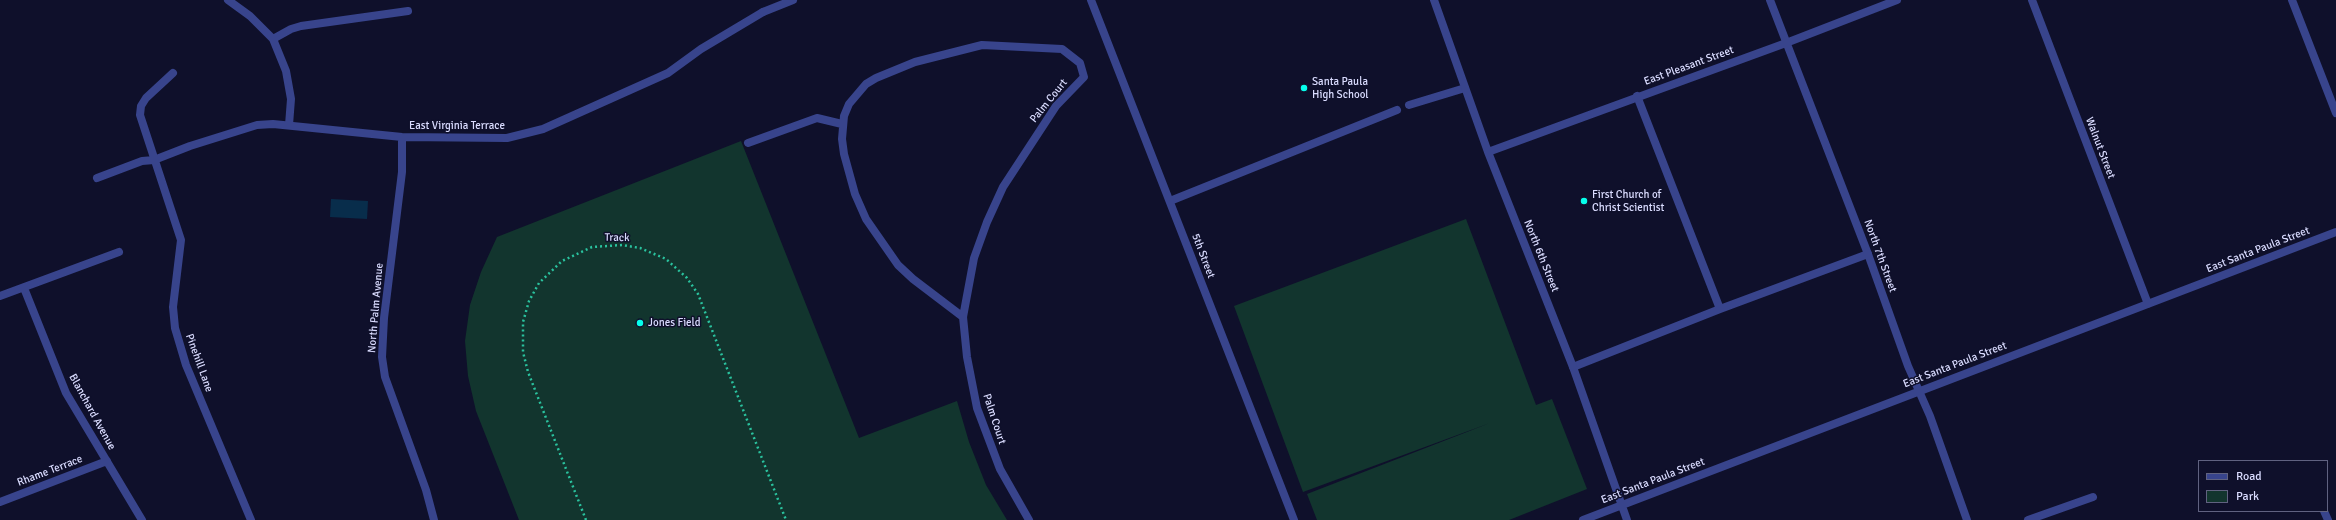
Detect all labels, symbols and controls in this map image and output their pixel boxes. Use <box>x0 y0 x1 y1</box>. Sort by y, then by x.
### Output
street label: East Pleasant Street <box>1642 44 1736 88</box>
place label: Santa Paula High School <box>1312 75 1369 101</box>
street label: Palm Court <box>1027 76 1071 126</box>
marker: Santa Paula High School <box>1299 83 1309 93</box>
street label: Walnut Street <box>2082 115 2118 181</box>
street label: East Virginia Terrace <box>409 119 505 133</box>
place label: First Church of Christ Scientist <box>1592 188 1664 214</box>
marker: First Church of Christ Scientist <box>1579 196 1589 206</box>
street label: North 6th Street <box>1521 218 1561 294</box>
street label: North 7th Street <box>1861 218 1899 294</box>
street label: East Santa Paula Street <box>2204 224 2312 276</box>
street label: Track <box>604 231 630 245</box>
street label: 5th Street <box>1188 232 1218 280</box>
street label: North Palm Avenue <box>365 263 387 353</box>
place label: Jones Field <box>648 316 701 330</box>
marker: Jones Field <box>635 318 645 328</box>
street label: Pinehill Lane <box>182 332 216 394</box>
street label: East Santa Paula Street <box>1901 339 2009 391</box>
street label: Blanchard Avenue <box>66 372 118 452</box>
street label: Palm Court <box>980 392 1008 446</box>
street label: Rhame Terrace <box>15 452 85 490</box>
street label: East Santa Paula Street <box>1599 455 1707 507</box>
legend <box>2198 460 2328 512</box>
text: Road <box>2236 469 2262 484</box>
text: Park <box>2236 489 2259 504</box>

